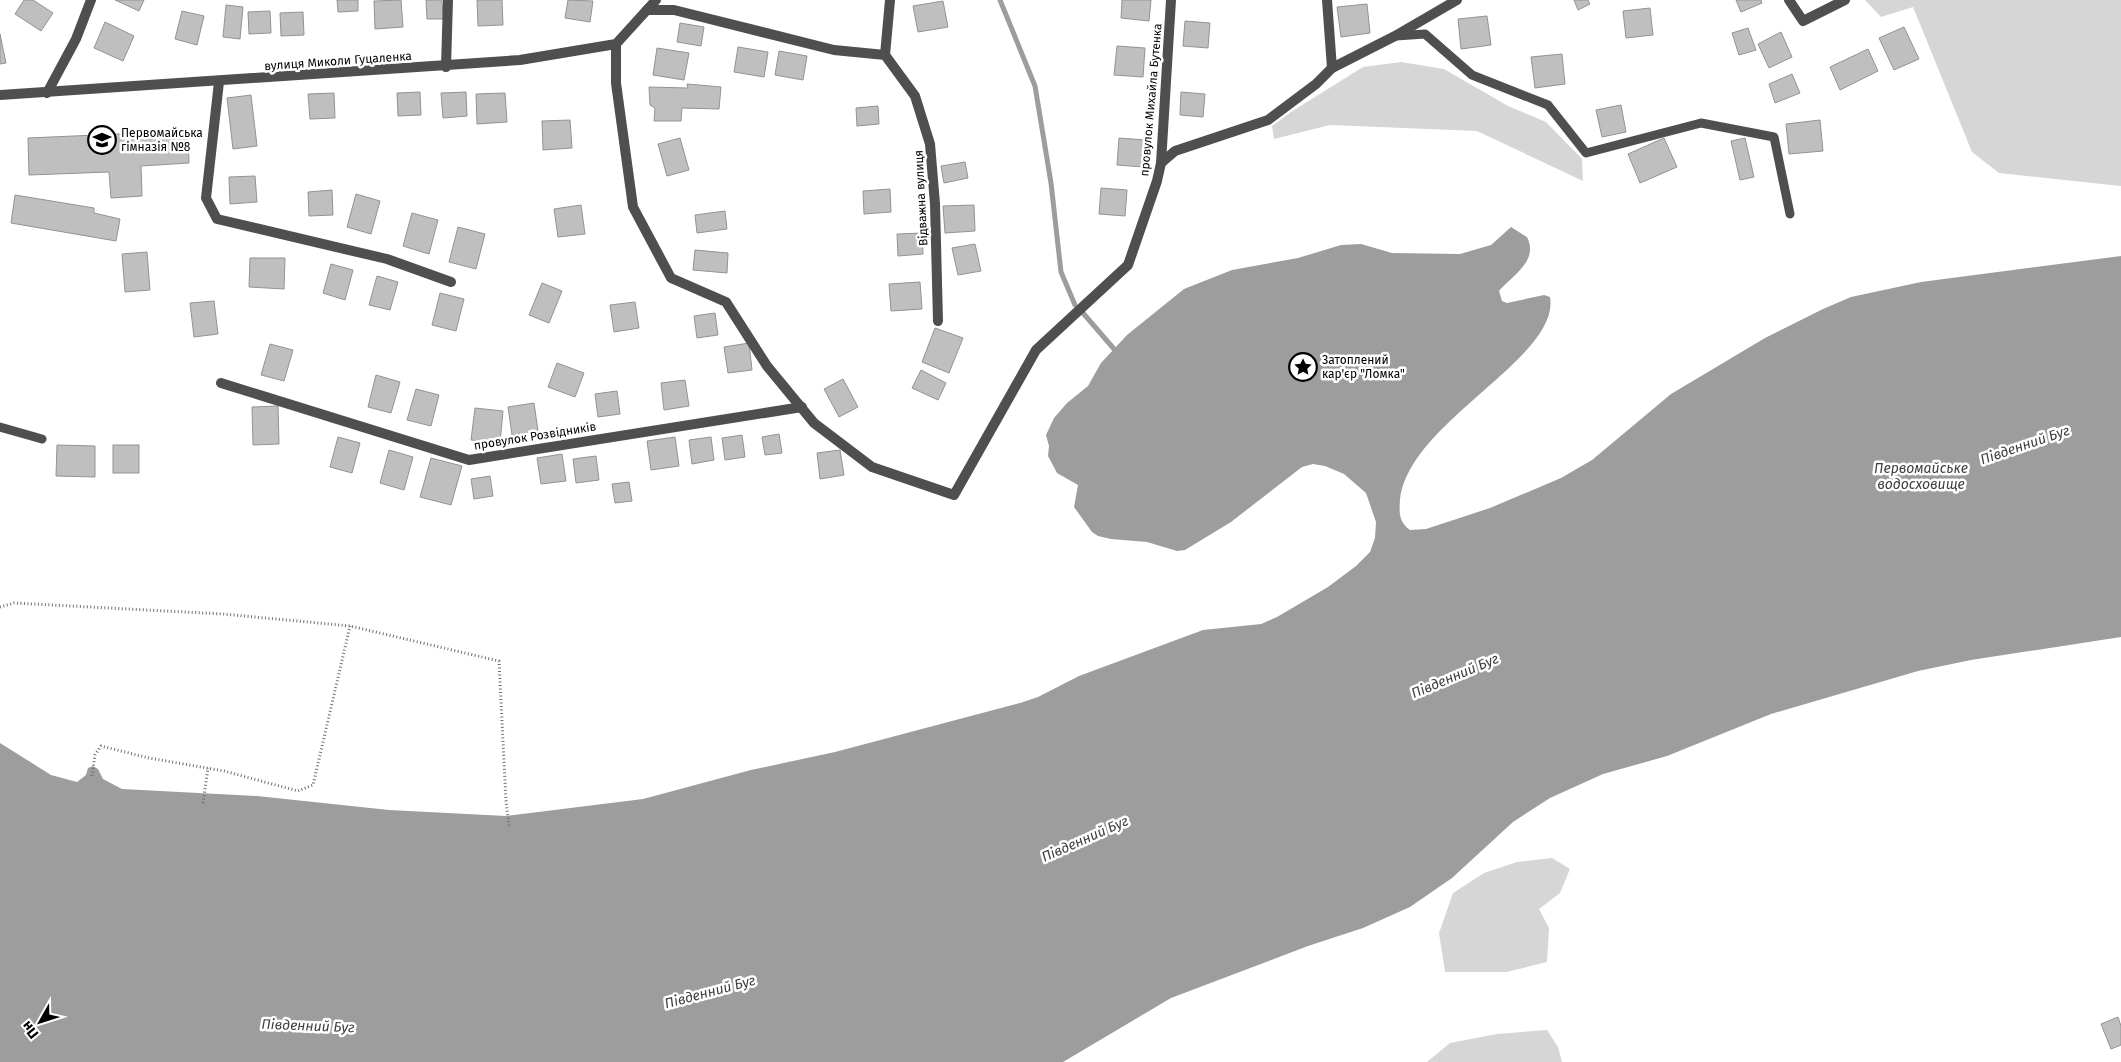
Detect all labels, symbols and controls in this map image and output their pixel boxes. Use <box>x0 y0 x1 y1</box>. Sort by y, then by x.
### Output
street label: провулок Михайла Бутенка <box>1137 23 1165 177</box>
street label: вулиця Миколи Гуцаленка <box>264 49 412 73</box>
school or university icon: Первомайська гімназія №8 <box>87 125 117 155</box>
place label: Первомайська гімназія №8 <box>121 126 203 154</box>
street label: Відважна вулиця <box>911 150 931 246</box>
place icon: Затоплений кар'єр "Ломка" <box>1288 352 1318 382</box>
place label: Затоплений кар'єр "Ломка" <box>1322 353 1405 381</box>
street label: провулок Розвідників <box>473 419 597 453</box>
water label: Південний Буг <box>1978 422 2072 468</box>
water label: Первомайське водосховище <box>1874 460 1968 493</box>
water label: Південний Буг <box>1409 650 1501 702</box>
water label: Південний Буг <box>1039 812 1131 866</box>
water label: Південний Буг <box>663 972 757 1012</box>
north arrow <box>15 997 65 1047</box>
water label: Південний Буг <box>261 1016 355 1036</box>
text: Пн <box>18 1018 42 1042</box>

